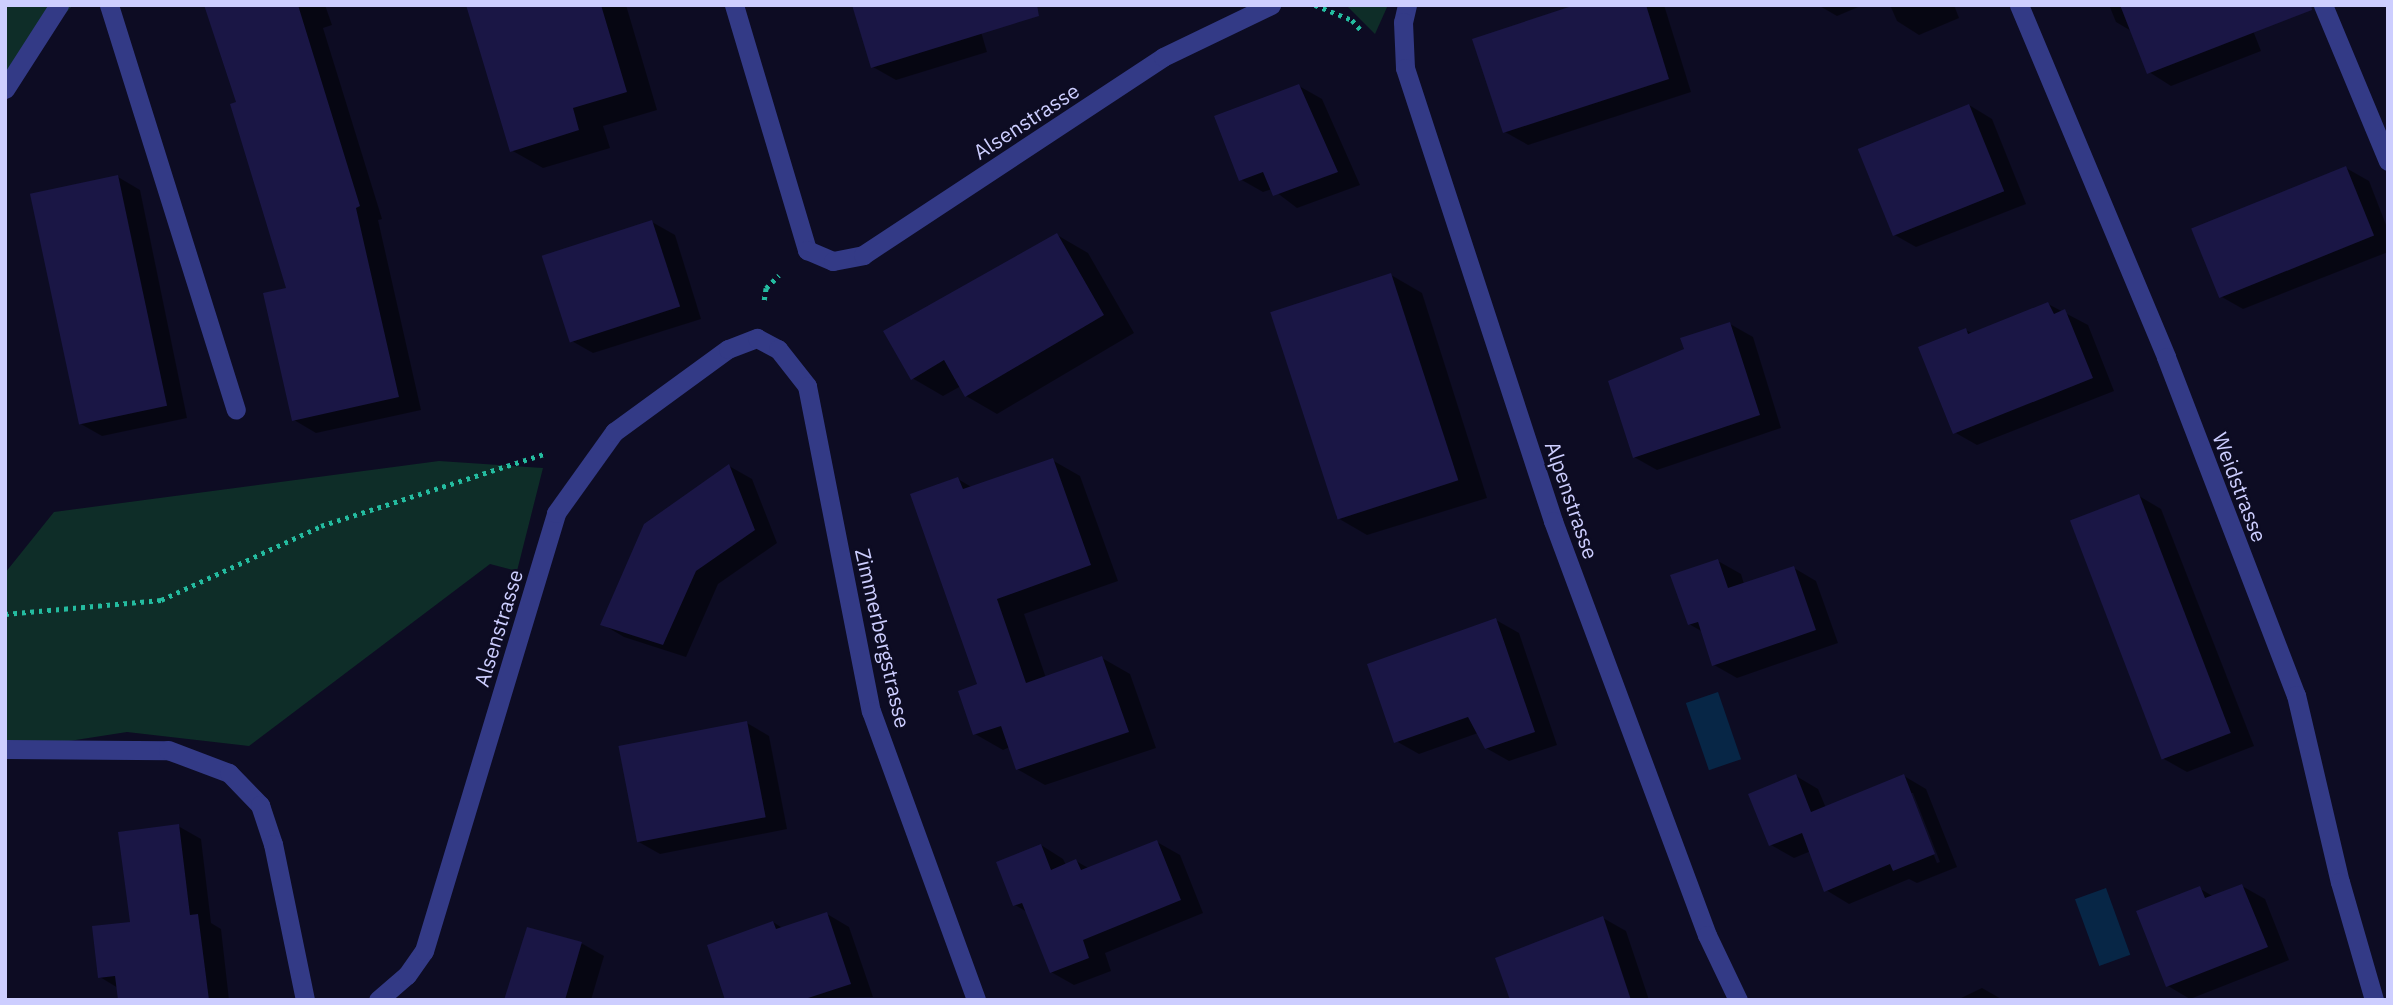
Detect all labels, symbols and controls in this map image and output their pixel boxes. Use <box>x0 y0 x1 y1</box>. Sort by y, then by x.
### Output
street label: Alsenstrasse <box>968 77 1084 165</box>
street label: Weidstrasse <box>2208 429 2272 545</box>
street label: Alpenstrasse <box>1540 438 1604 562</box>
street label: Zimmerbergstrasse <box>850 546 916 730</box>
street label: Alsenstrasse <box>468 566 528 690</box>

